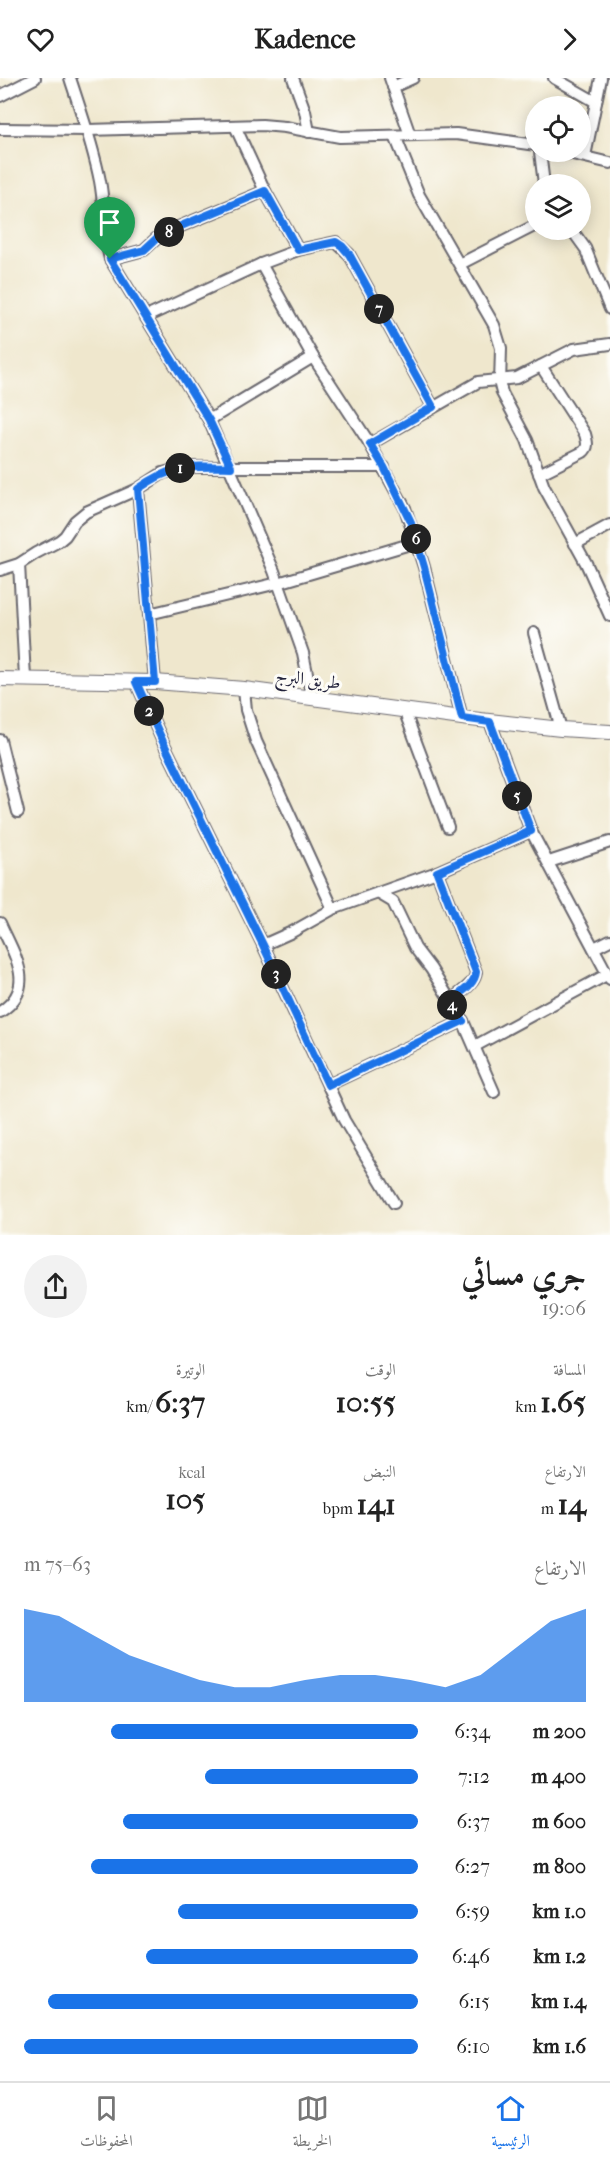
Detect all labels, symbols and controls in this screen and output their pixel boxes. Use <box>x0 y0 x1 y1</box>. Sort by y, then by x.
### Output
icon: heart <box>24 23 57 56</box>
text: Kadence <box>254 23 356 55</box>
icon: forward <box>553 23 586 56</box>
map controls <box>525 96 591 240</box>
button: locate <box>525 96 591 162</box>
button: layers <box>525 174 591 240</box>
pin <box>84 197 135 259</box>
icon: arrive <box>93 206 126 239</box>
pin: 8 <box>154 217 184 247</box>
text: 8 <box>165 222 173 241</box>
pin: 7 <box>364 294 394 324</box>
text: 7 <box>375 299 383 318</box>
pin: 1 <box>165 453 195 483</box>
text: 1 <box>177 458 183 477</box>
pin: 6 <box>401 524 431 554</box>
text: 6 <box>412 529 420 548</box>
street label: طريق البرج <box>273 665 342 699</box>
pin: 2 <box>134 696 164 726</box>
text: 2 <box>145 701 153 720</box>
pin: 5 <box>502 781 532 811</box>
text: 5 <box>514 786 520 805</box>
pin: 3 <box>261 959 291 989</box>
text: 3 <box>273 964 279 983</box>
pin: 4 <box>437 990 467 1020</box>
text: 4 <box>447 995 457 1014</box>
button: share <box>24 1255 87 1318</box>
text: جري مسائي <box>461 1255 586 1294</box>
text: 19:06 <box>542 1297 586 1320</box>
text: الوتيرة <box>176 1360 205 1379</box>
text: الوقت <box>365 1360 396 1379</box>
text: المسافة <box>553 1360 586 1379</box>
text: 6:37 <box>155 1385 205 1420</box>
text: 10:55 <box>336 1385 396 1420</box>
text: 1.65 <box>540 1385 586 1420</box>
text: /km <box>126 1397 155 1416</box>
text: km <box>515 1397 540 1416</box>
text: النبض <box>363 1462 396 1481</box>
text: الارتفاع <box>544 1462 586 1481</box>
text: kcal <box>178 1463 205 1482</box>
text: 105 <box>165 1482 205 1517</box>
text: 141 <box>357 1487 396 1522</box>
text: 14 <box>558 1487 586 1522</box>
text: bpm <box>323 1499 357 1518</box>
text: m <box>541 1499 558 1518</box>
text: 63–75 m <box>24 1553 91 1576</box>
text: الارتفاع <box>534 1557 586 1580</box>
text: 6:34 <box>454 1720 490 1743</box>
text: 200 m <box>533 1720 586 1743</box>
text: 7:12 <box>458 1765 490 1788</box>
text: 400 m <box>531 1765 586 1788</box>
text: 6:37 <box>456 1810 490 1833</box>
text: 600 m <box>532 1810 586 1833</box>
text: 6:27 <box>454 1855 490 1878</box>
text: 800 m <box>533 1855 586 1878</box>
text: 6:59 <box>455 1900 490 1923</box>
text: 1.0 km <box>533 1900 586 1923</box>
text: 6:46 <box>452 1945 490 1968</box>
text: 1.2 km <box>533 1945 586 1968</box>
text: 6:15 <box>459 1990 490 2013</box>
text: 1.4 km <box>531 1990 586 2013</box>
text: 6:10 <box>456 2035 490 2058</box>
text: 1.6 km <box>533 2035 586 2058</box>
tab: المحفوظات <box>80 2092 133 2156</box>
tab: الخريطة <box>293 2092 332 2156</box>
tab: الرئيسية <box>492 2092 530 2156</box>

